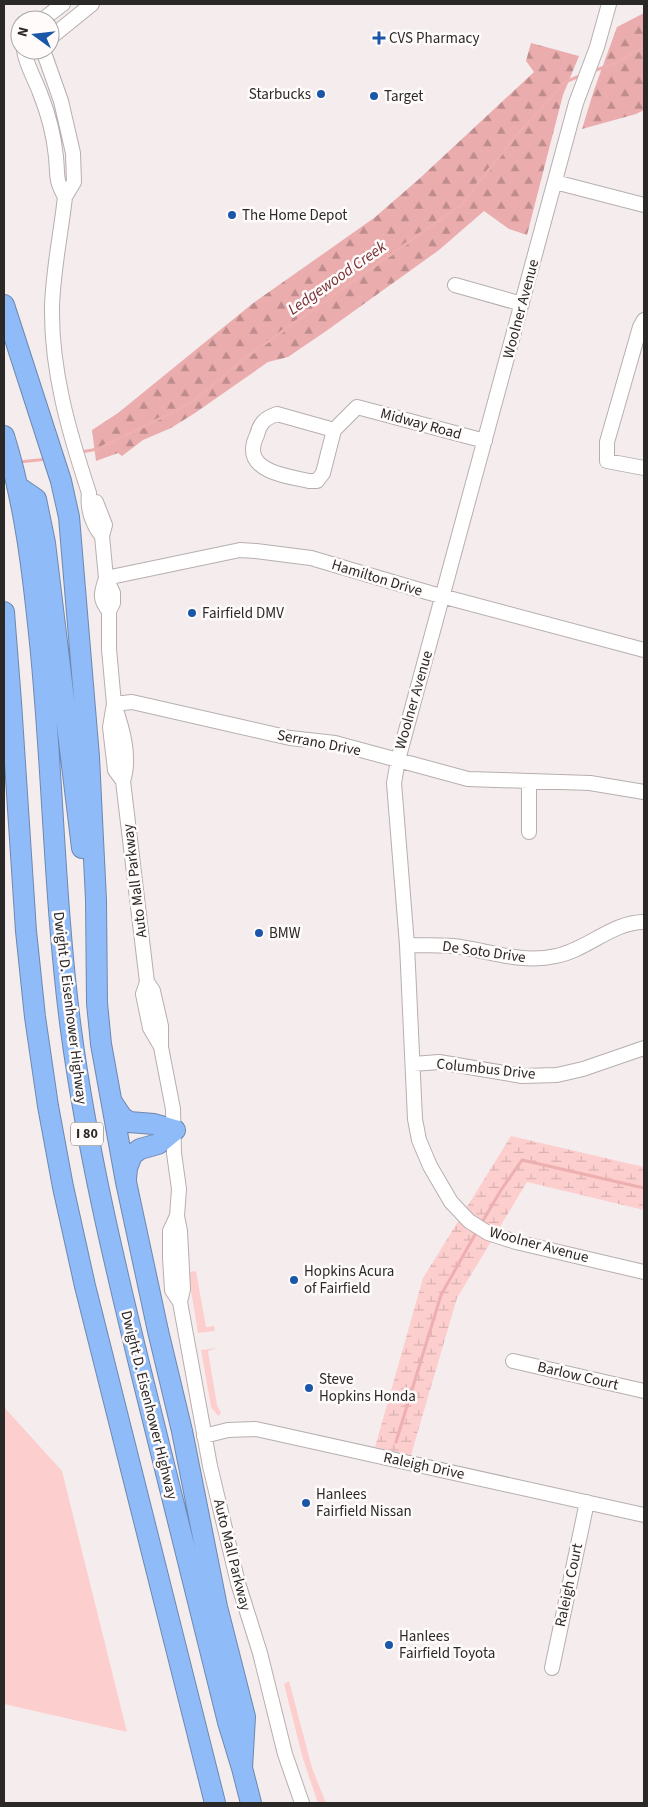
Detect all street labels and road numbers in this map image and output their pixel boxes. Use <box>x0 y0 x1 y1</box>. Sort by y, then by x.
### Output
street label: Woolner Avenue <box>498 257 544 361</box>
street label: Midway Road <box>378 403 464 445</box>
street label: Hamilton Drive <box>329 554 425 602</box>
street label: Woolner Avenue <box>390 648 438 752</box>
street label: Serrano Drive <box>275 725 363 761</box>
street label: Auto Mall Parkway <box>118 823 152 939</box>
street label: Dwight D. Eisenhower Highway <box>48 910 92 1106</box>
street label: De Soto Drive <box>441 936 527 968</box>
street label: Columbus Drive <box>435 1053 537 1085</box>
road number: I 80 <box>71 1122 103 1146</box>
street label: Woolner Avenue <box>487 1222 591 1268</box>
street label: Dwight D. Eisenhower Highway <box>115 1308 183 1502</box>
street label: Barlow Court <box>535 1357 621 1395</box>
street label: Raleigh Drive <box>382 1447 466 1485</box>
street label: Auto Mall Parkway <box>208 1497 256 1613</box>
street label: Raleigh Court <box>550 1541 588 1629</box>

